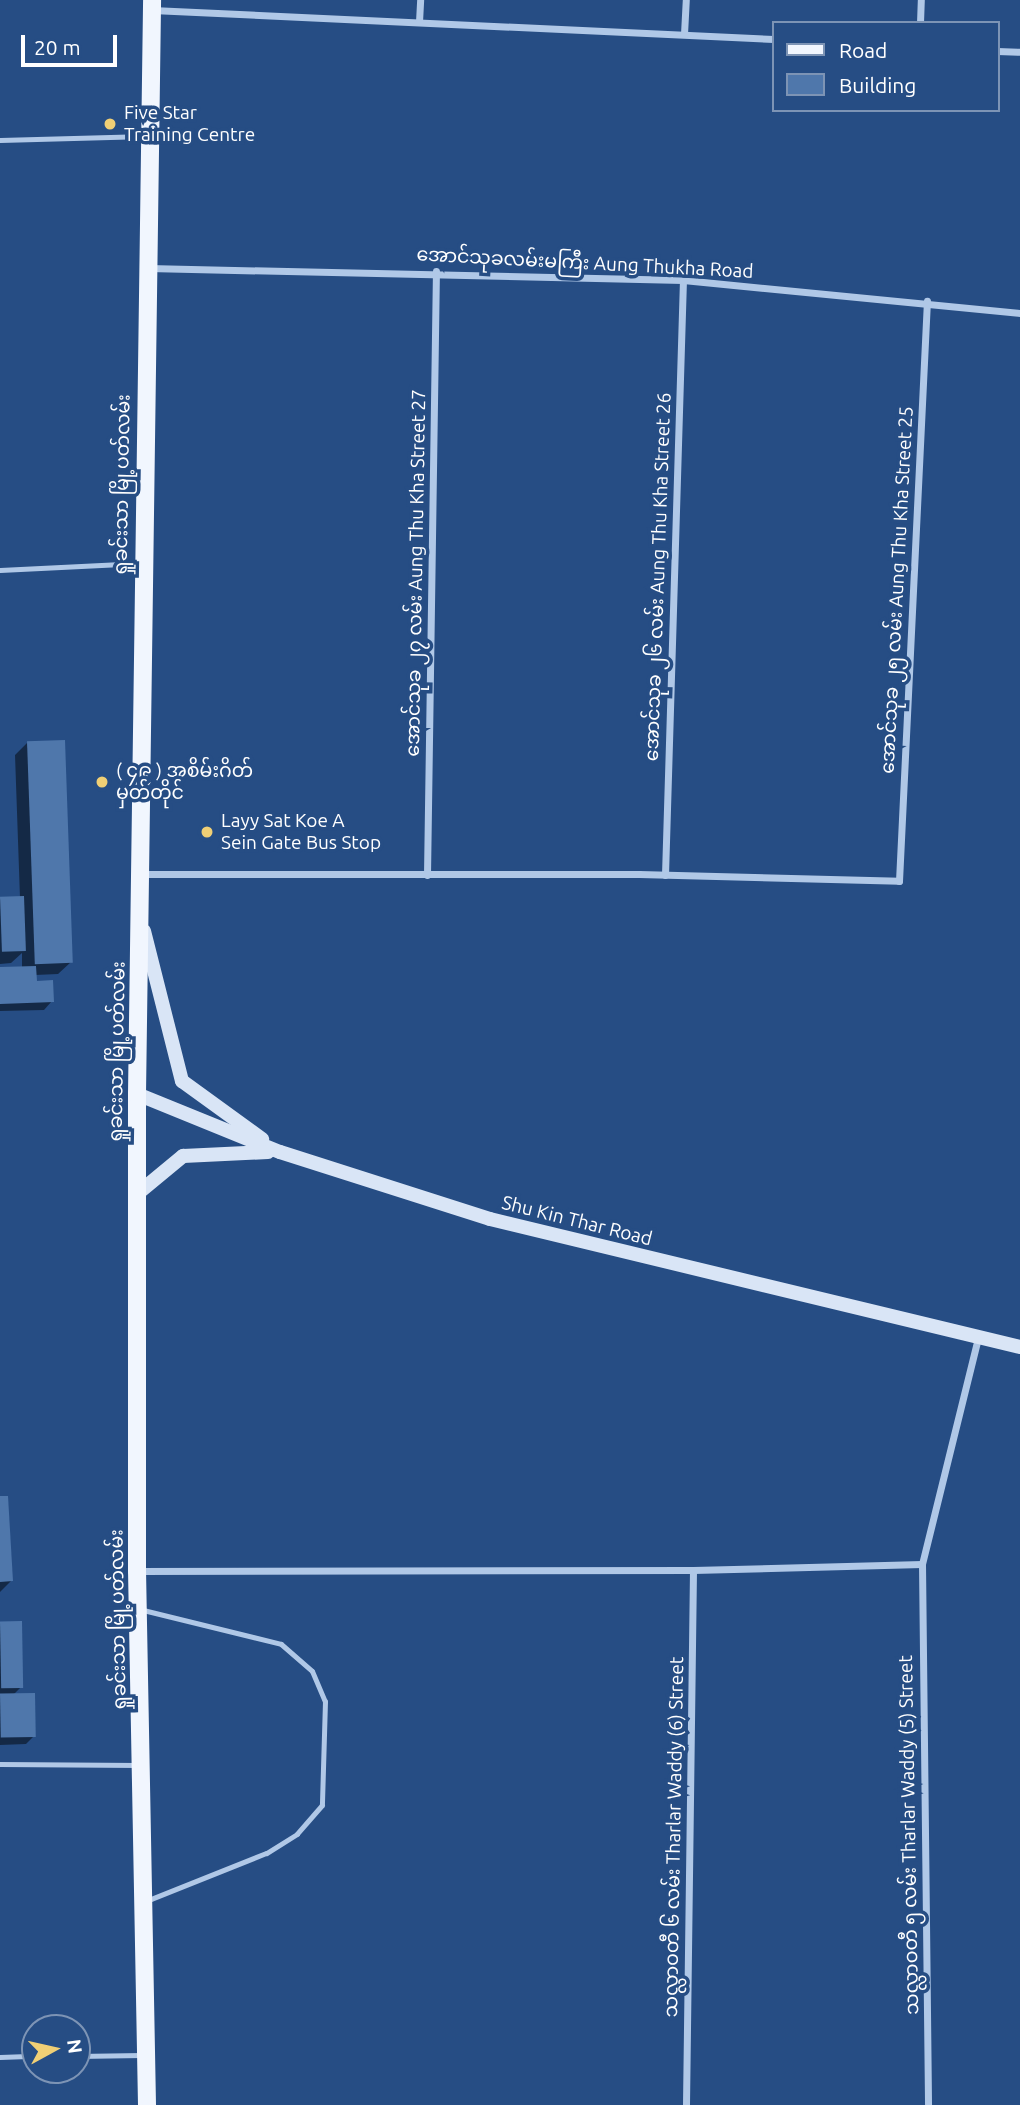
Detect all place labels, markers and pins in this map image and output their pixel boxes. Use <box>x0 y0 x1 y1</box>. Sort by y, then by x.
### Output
place label: Five Star Training Centre <box>124 102 255 146</box>
marker: Five Star Training Centre <box>102 116 118 132</box>
place label: ( ၄၉ ) အစိမ်းဂိတ် မှတ်တိုင် <box>116 760 253 804</box>
marker: ( ၄၉ ) အစိမ်းဂိတ် မှတ်တိုင် <box>94 774 110 790</box>
place label: Layy Sat Koe A Sein Gate Bus Stop <box>221 810 381 854</box>
marker: Layy Sat Koe A Sein Gate Bus Stop <box>199 824 215 840</box>

